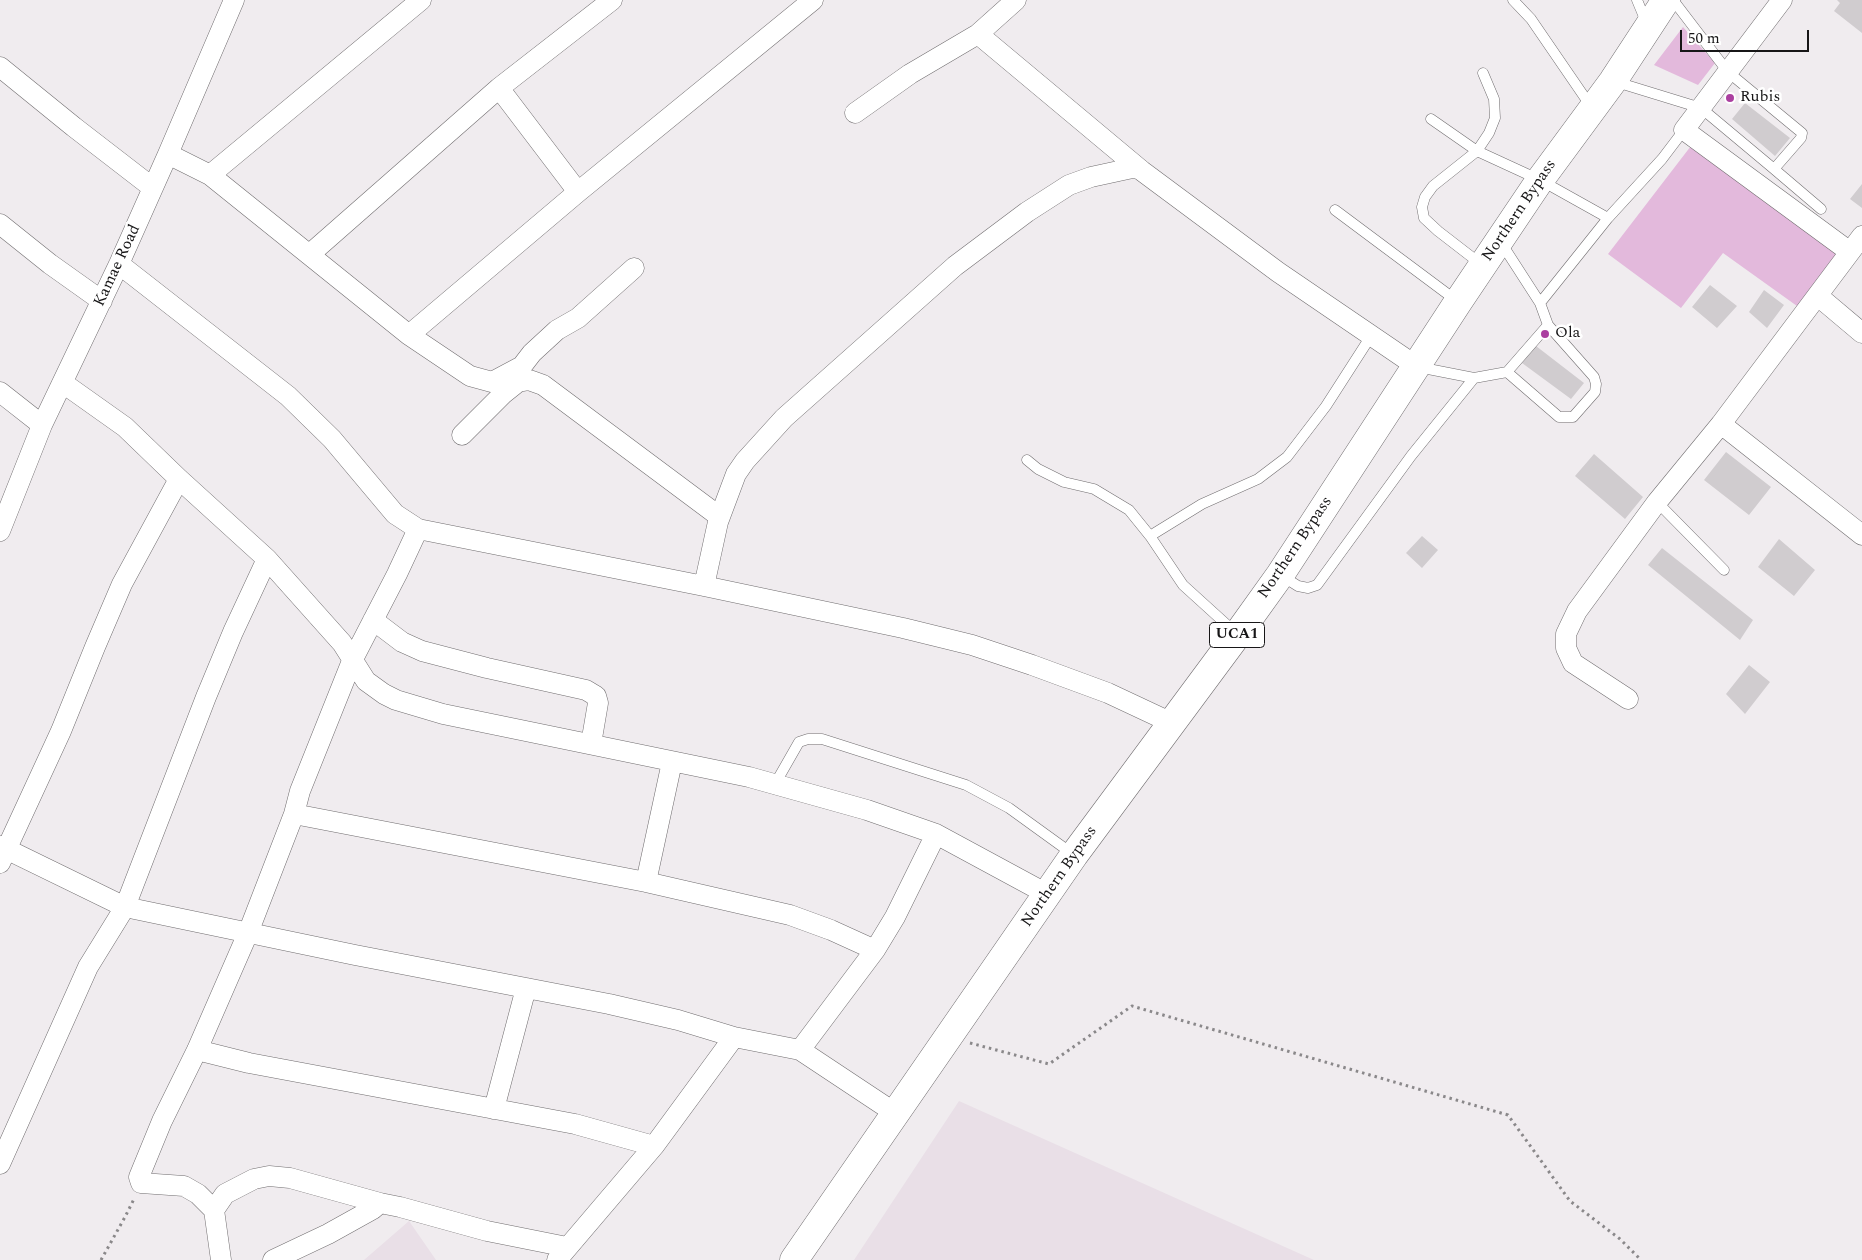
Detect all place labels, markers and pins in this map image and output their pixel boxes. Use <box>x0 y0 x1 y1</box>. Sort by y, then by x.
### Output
place label: Rubis <box>1740 88 1780 108</box>
marker: Rubis <box>1724 92 1736 104</box>
place label: Ola <box>1555 324 1580 344</box>
marker: Ola <box>1539 328 1551 340</box>

